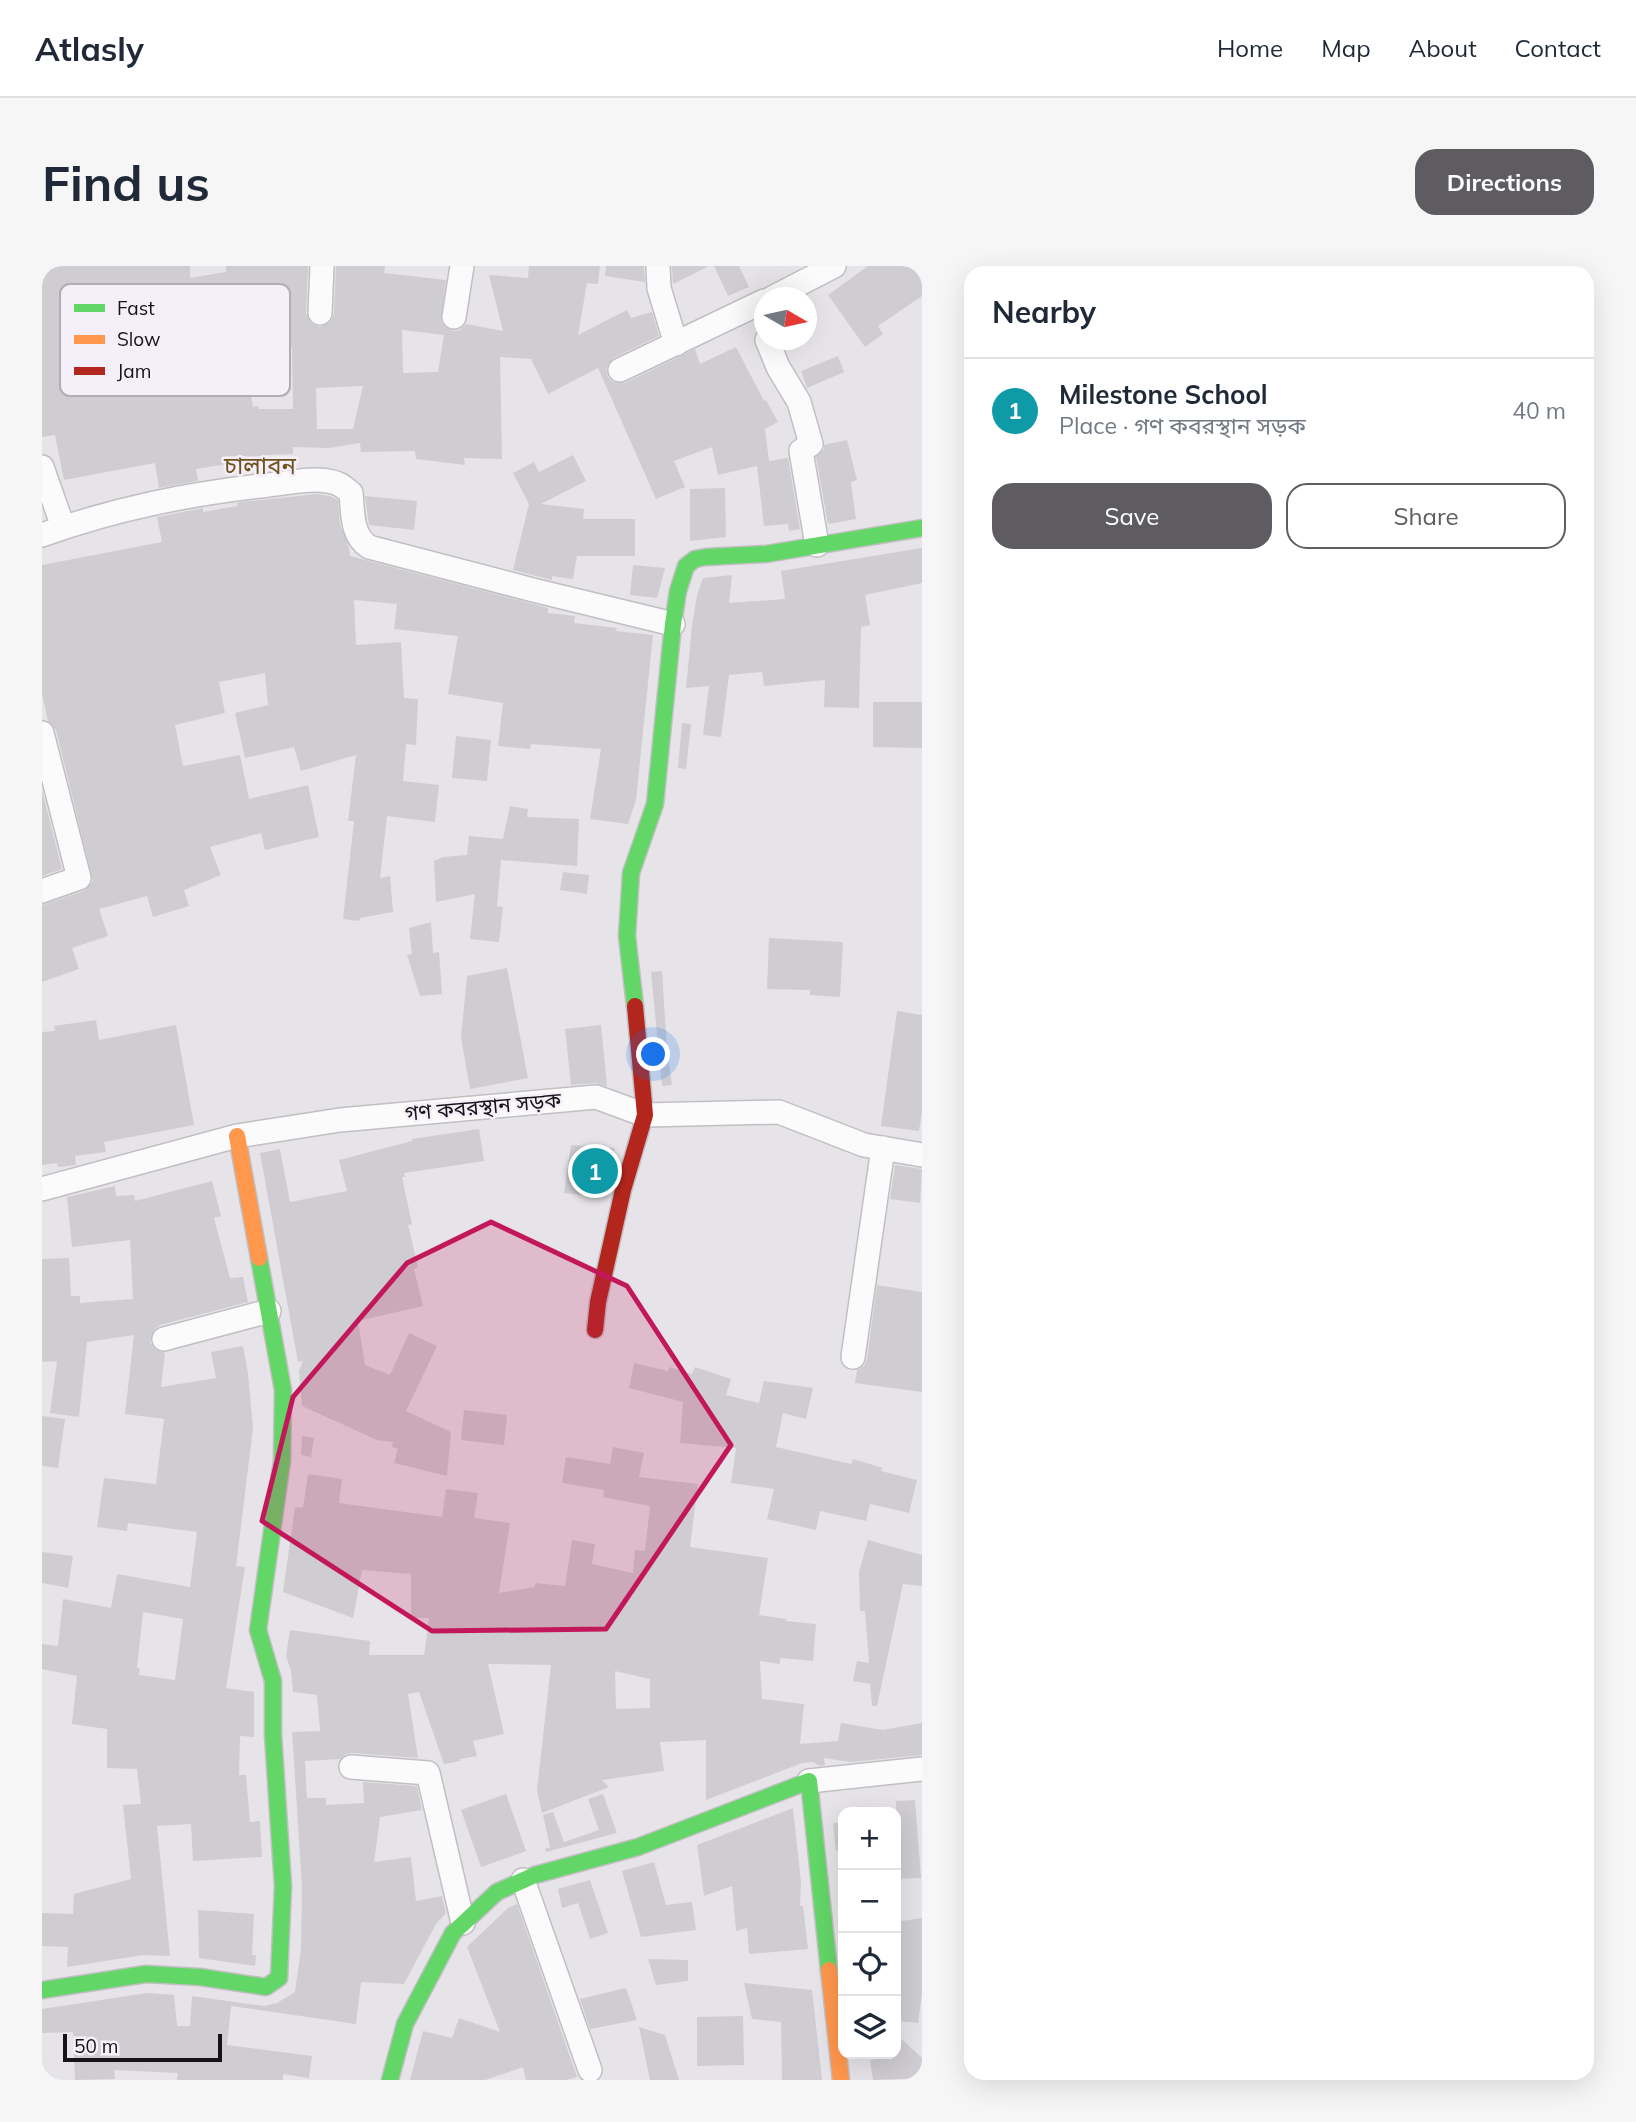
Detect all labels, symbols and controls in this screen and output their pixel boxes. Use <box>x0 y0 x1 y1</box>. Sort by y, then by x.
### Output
text: Atlasly <box>35 28 144 69</box>
text: Home <box>1217 33 1283 63</box>
text: Map <box>1321 33 1371 63</box>
text: About <box>1409 33 1477 63</box>
text: Contact <box>1515 33 1601 63</box>
button: Directions <box>1415 149 1594 215</box>
text: Find us <box>42 152 210 213</box>
legend <box>60 284 290 396</box>
north arrow <box>754 287 817 350</box>
text: Nearby <box>992 293 1096 331</box>
text: Fast <box>117 296 155 320</box>
text: Slow <box>117 327 161 351</box>
text: Jam <box>117 359 151 383</box>
text: Milestone School <box>1059 378 1268 411</box>
text: 1 <box>1008 396 1022 425</box>
text: 40 m <box>1512 396 1566 425</box>
text: Place · গণ কবরস্থান সড়ক <box>1059 411 1306 440</box>
district label: চালাবন <box>223 450 297 480</box>
button: Save <box>992 483 1272 549</box>
button: Share <box>1286 483 1566 549</box>
your location <box>636 1037 670 1071</box>
street label: গণ কবরস্থান সড়ক <box>404 1086 563 1126</box>
pin: 1 <box>572 1145 618 1197</box>
map controls <box>838 1807 901 2059</box>
button: + <box>838 1807 901 1870</box>
button: − <box>838 1870 901 1933</box>
button: locate <box>838 1933 901 1996</box>
button: layers <box>838 1996 901 2059</box>
scale bar <box>63 2031 222 2063</box>
text: 50 m <box>74 2034 118 2058</box>

